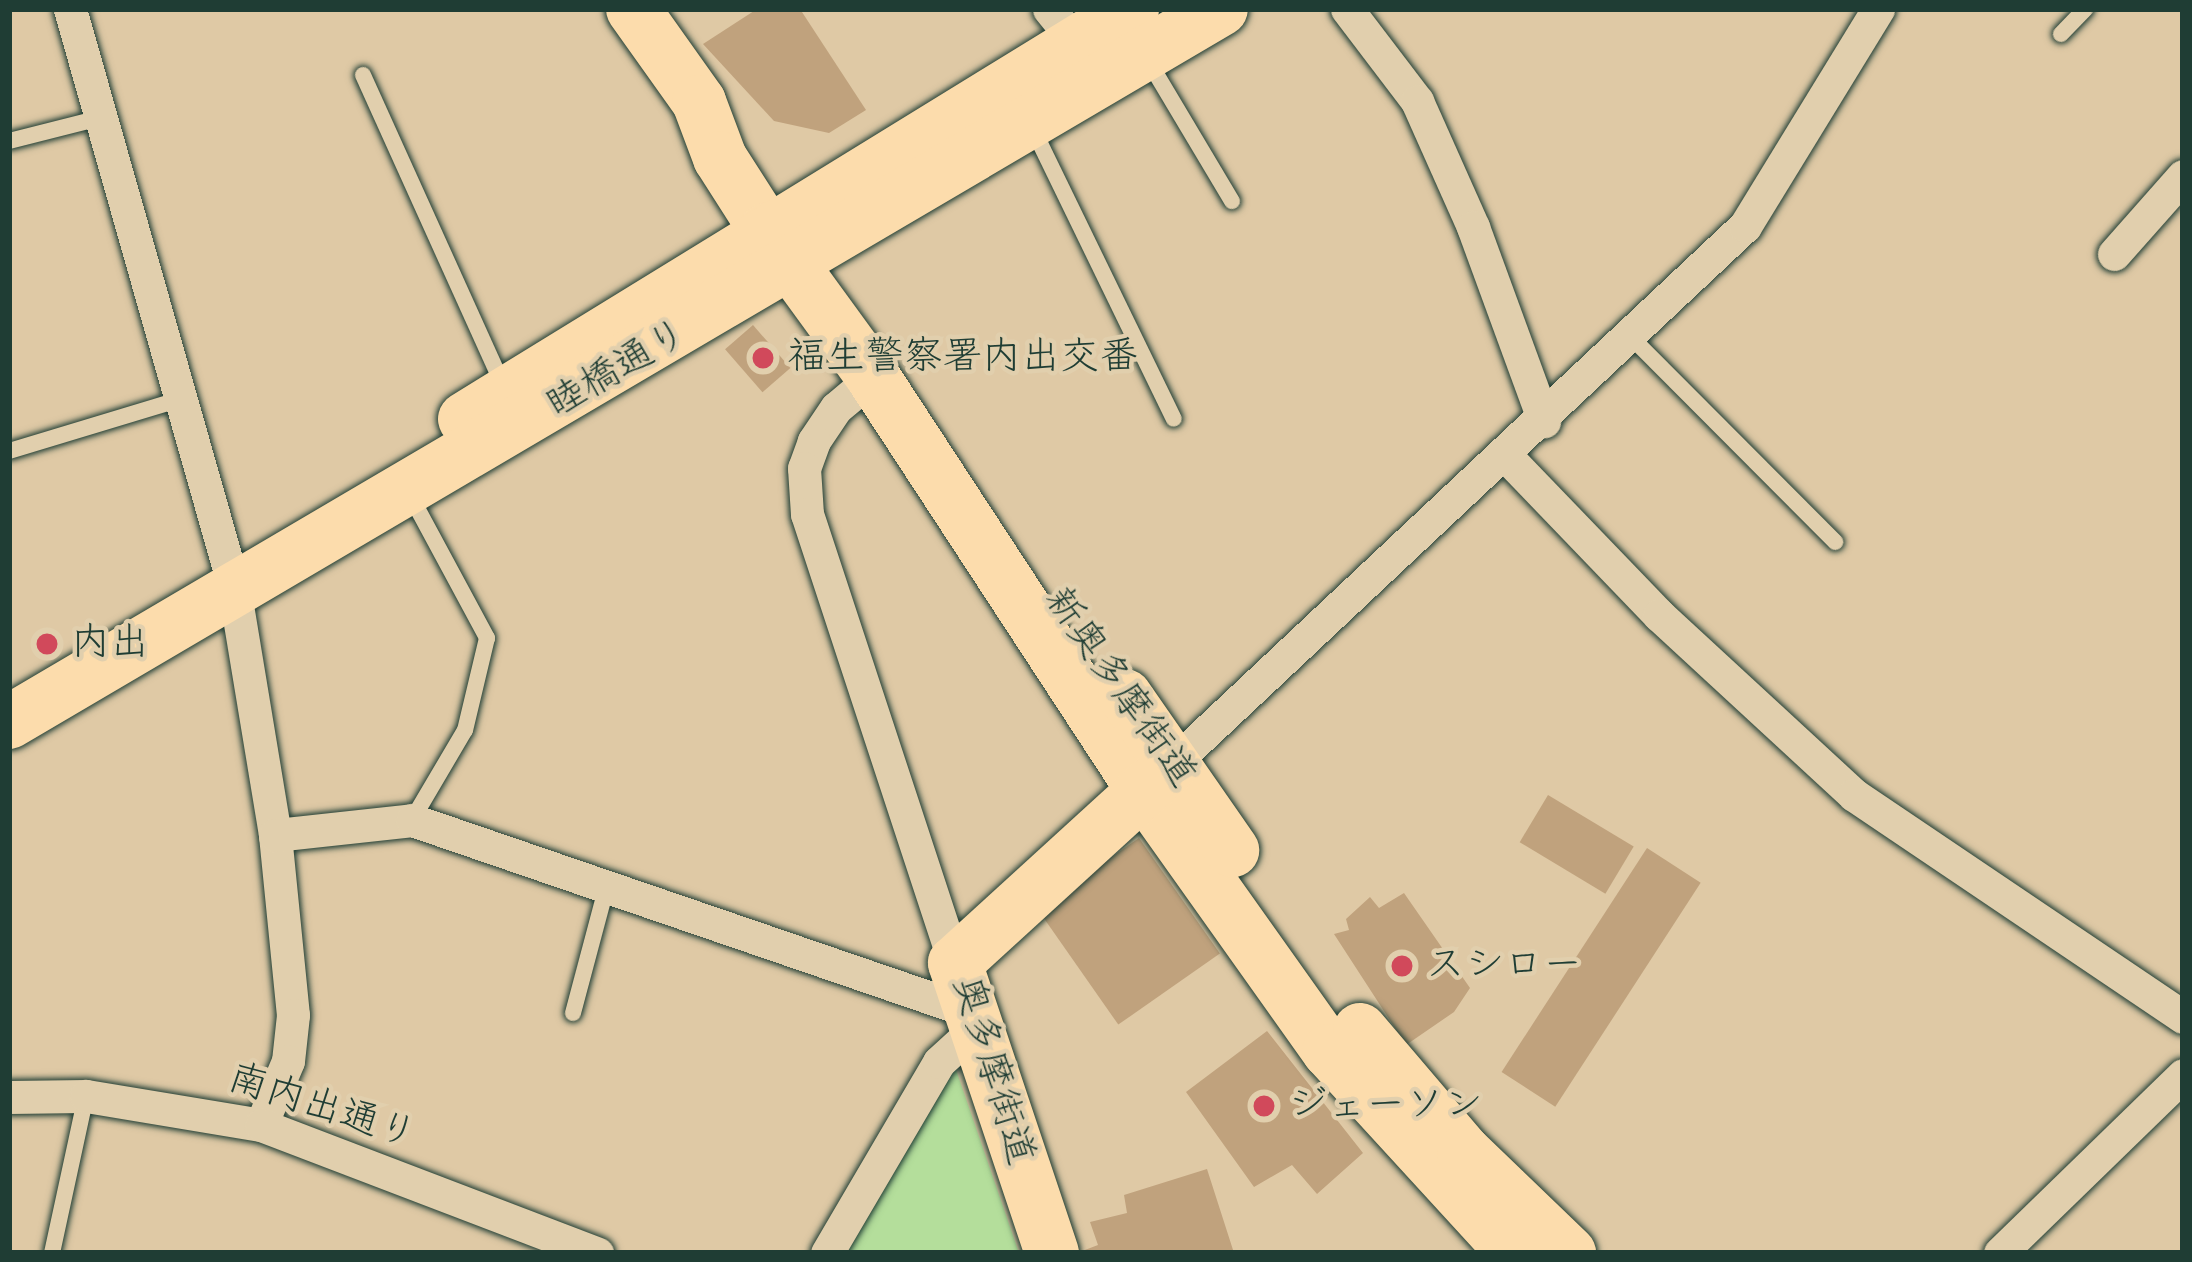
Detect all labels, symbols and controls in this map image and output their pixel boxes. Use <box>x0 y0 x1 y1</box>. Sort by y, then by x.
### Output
street label: 睦橋通り <box>539 311 697 429</box>
place label: 福生警察署内出交番 <box>787 335 1138 381</box>
marker: 福生警察署内出交番 <box>750 345 776 371</box>
street label: 新奥多摩街道 <box>1033 579 1205 797</box>
place label: 内出 <box>71 621 149 667</box>
marker: 内出 <box>34 631 60 657</box>
place label: スシロー <box>1426 943 1582 989</box>
marker: スシロー <box>1389 953 1415 979</box>
street label: 奥多摩街道 <box>941 971 1043 1171</box>
street label: 南内出通り <box>222 1056 422 1160</box>
place label: ジェーソン <box>1288 1083 1483 1129</box>
marker: ジェーソン <box>1251 1093 1277 1119</box>

